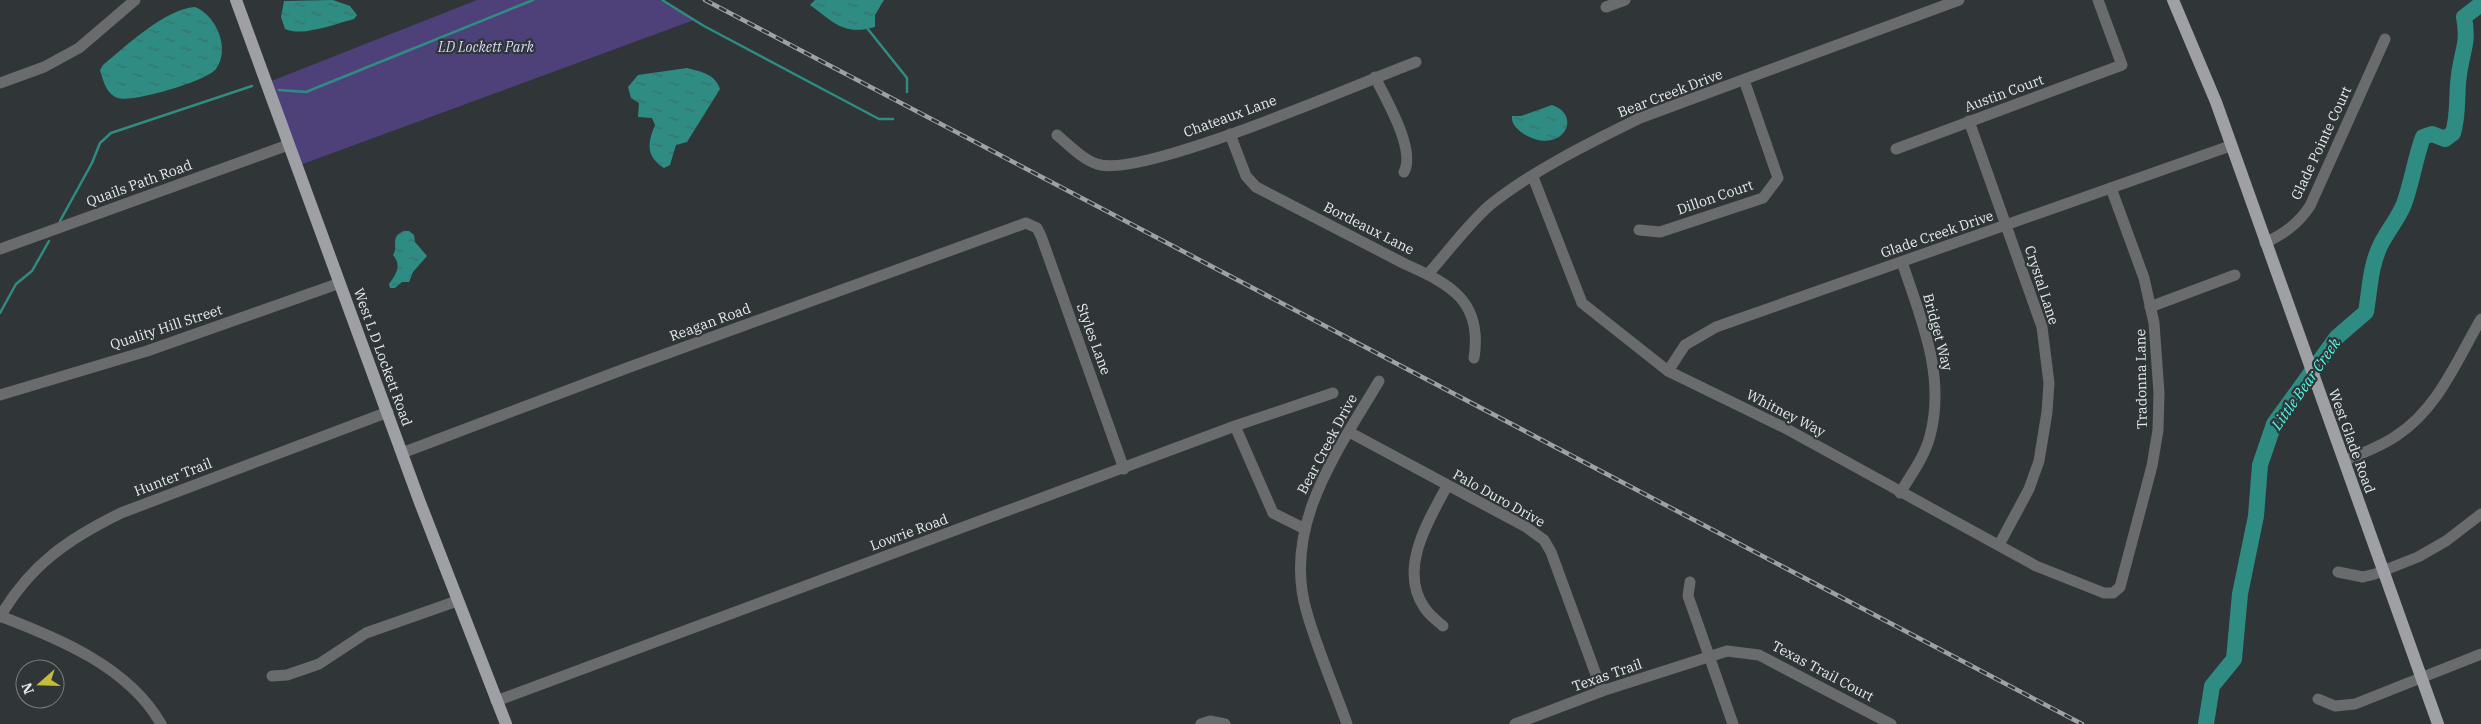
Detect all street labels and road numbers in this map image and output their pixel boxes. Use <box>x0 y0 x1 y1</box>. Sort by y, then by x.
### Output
street label: Bear Creek Drive <box>1615 65 1725 121</box>
street label: Austin Court <box>1962 70 2046 116</box>
street label: Glade Pointe Court <box>2287 83 2355 203</box>
street label: Chateaux Lane <box>1181 91 1279 141</box>
street label: Quails Path Road <box>84 155 195 211</box>
street label: Dillon Court <box>1674 176 1756 218</box>
street label: Bordeaux Lane <box>1321 197 1417 259</box>
street label: Glade Creek Drive <box>1878 206 1996 262</box>
street label: Crystal Lane <box>2021 243 2063 327</box>
street label: West L D Lockett Road <box>350 286 416 429</box>
street label: Bridget Way <box>1919 291 1957 373</box>
street label: Reagan Road <box>667 299 754 345</box>
street label: Quality Hill Street <box>108 300 224 354</box>
street label: Styles Lane <box>1073 301 1115 377</box>
street label: Tradonna Lane <box>2131 329 2151 429</box>
street label: Whitney Way <box>1743 385 1829 441</box>
street label: West Glade Road <box>2325 386 2379 496</box>
street label: Bear Creek Drive <box>1293 391 1361 497</box>
street label: Hunter Trail <box>132 454 214 500</box>
street label: Palo Duro Drive <box>1450 465 1548 531</box>
street label: Lowrie Road <box>868 509 951 554</box>
street label: Texas Trail Court <box>1769 637 1877 705</box>
street label: Texas Trail <box>1570 655 1644 695</box>

